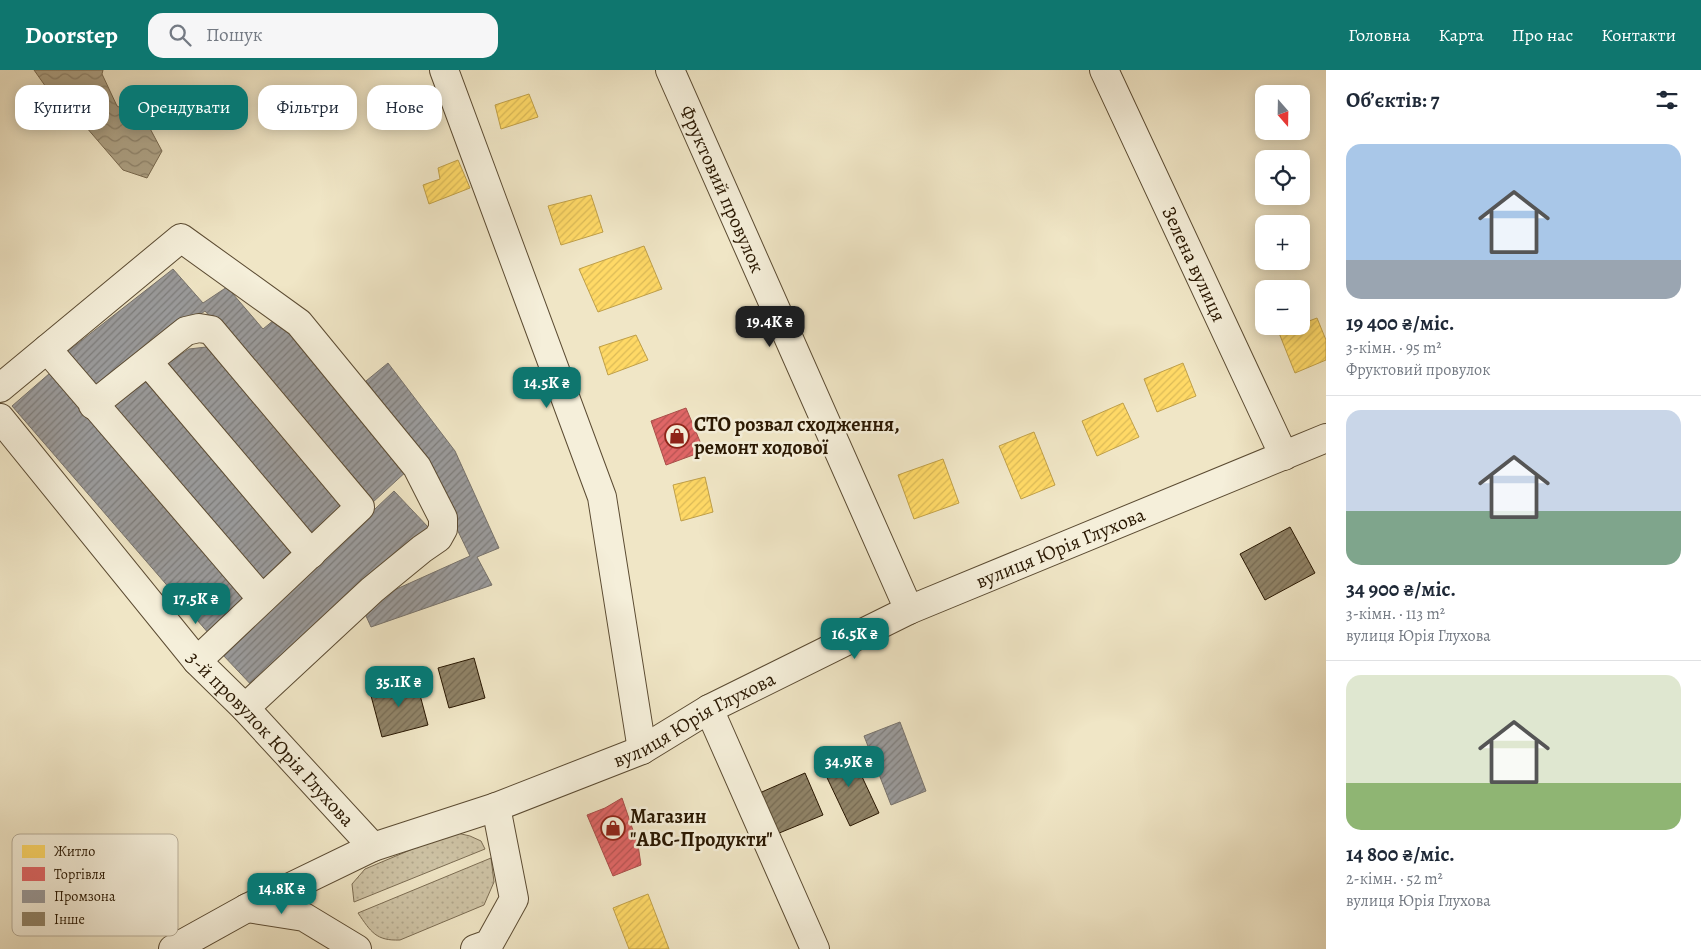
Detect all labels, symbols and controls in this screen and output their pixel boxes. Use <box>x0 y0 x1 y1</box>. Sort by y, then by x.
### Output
search box <box>148 13 498 58</box>
text: Doorstep <box>25 19 118 51</box>
icon: search <box>166 21 194 49</box>
text: Пошук <box>206 22 263 48</box>
text: Головна <box>1348 23 1410 47</box>
text: Карта <box>1438 23 1484 47</box>
text: Про нас <box>1512 23 1573 47</box>
text: Контакти <box>1601 23 1676 47</box>
chip: Купити <box>15 85 109 130</box>
chip: Орендувати <box>119 85 248 130</box>
chip: Фільтри <box>258 85 357 130</box>
chip: Нове <box>367 85 442 130</box>
north arrow <box>1255 85 1310 140</box>
map controls <box>1255 85 1310 335</box>
text: Об’єктів: 7 <box>1346 86 1439 114</box>
icon: filters <box>1653 86 1681 114</box>
street label: Фруктовий провулок <box>674 101 772 277</box>
button: locate <box>1255 150 1310 205</box>
icon: home <box>1469 177 1559 267</box>
street label: Зелена вулиця <box>1156 202 1233 326</box>
button: + <box>1255 215 1310 270</box>
button: − <box>1255 280 1310 335</box>
pin: 19.4K ₴ <box>724 306 816 348</box>
text: 19 400 ₴/міс. <box>1346 309 1454 337</box>
text: 19.4K ₴ <box>747 311 793 333</box>
text: 3-кімн. · 95 m² <box>1346 337 1442 359</box>
text: Фруктовий провулок <box>1346 359 1491 381</box>
pin: 14.5K ₴ <box>501 366 593 409</box>
text: 14.5K ₴ <box>524 372 570 394</box>
place label: СТО розвал сходження, ремонт ходової <box>694 411 900 461</box>
shop icon: СТО розвал сходження, ремонт ходової <box>664 423 690 449</box>
icon: home <box>1469 442 1559 532</box>
street label: вулиця Юрія Глухова <box>971 500 1150 595</box>
text: 34 900 ₴/міс. <box>1346 575 1456 603</box>
pin: 17.5K ₴ <box>150 582 242 625</box>
text: 17.5K ₴ <box>173 588 219 610</box>
text: 3-кімн. · 113 m² <box>1346 603 1445 625</box>
pin: 16.5K ₴ <box>809 618 901 660</box>
text: 16.5K ₴ <box>832 623 878 645</box>
text: вулиця Юрія Глухова <box>1346 625 1491 647</box>
street label: 3-й провулок Юрія Глухова <box>181 645 361 833</box>
street label: вулиця Юрія Глухова <box>609 664 780 774</box>
pin: 35.1K ₴ <box>353 666 445 708</box>
text: 35.1K ₴ <box>376 671 422 693</box>
icon: home <box>1469 707 1559 797</box>
pin: 34.9K ₴ <box>803 746 895 788</box>
text: 34.9K ₴ <box>825 751 873 773</box>
place label: Магазин "ABC-Продукти" <box>630 803 773 853</box>
shop icon: Магазин "ABC-Продукти" <box>600 815 626 841</box>
legend <box>12 834 178 936</box>
text: 14 800 ₴/міс. <box>1346 840 1455 868</box>
text: Житло <box>54 842 95 861</box>
text: Торгівля <box>54 865 106 884</box>
text: 2-кімн. · 52 m² <box>1346 868 1443 890</box>
pin: 14.8K ₴ <box>236 872 328 915</box>
text: 14.8K ₴ <box>258 878 306 900</box>
text: Промзона <box>54 887 116 906</box>
text: вулиця Юрія Глухова <box>1346 890 1491 912</box>
text: Інше <box>54 910 85 929</box>

